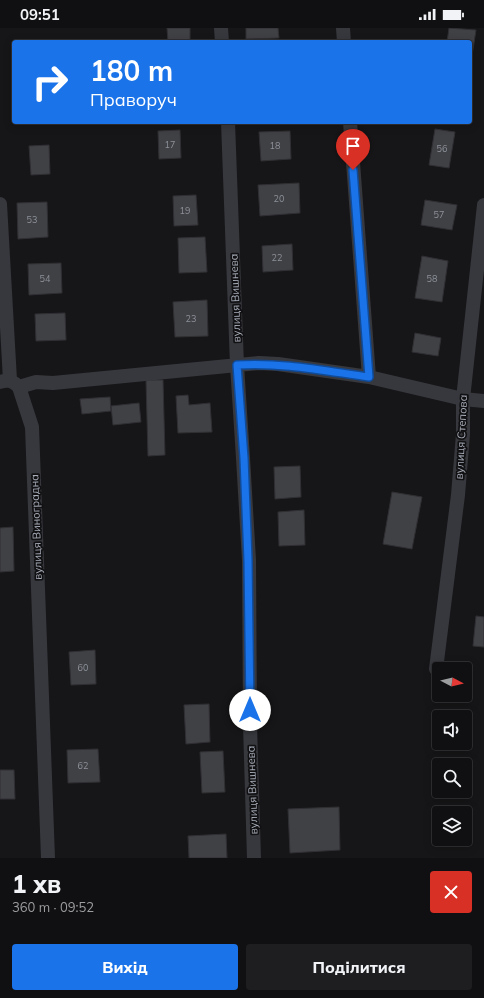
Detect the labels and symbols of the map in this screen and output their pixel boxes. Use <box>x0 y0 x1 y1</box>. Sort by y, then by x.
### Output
pin <box>336 129 370 170</box>
house number: 17 <box>165 139 175 150</box>
house number: 18 <box>270 140 280 151</box>
house number: 56 <box>437 143 447 154</box>
house number: 20 <box>274 193 284 204</box>
house number: 19 <box>180 205 190 216</box>
house number: 57 <box>434 209 444 220</box>
house number: 53 <box>27 214 37 225</box>
house number: 22 <box>272 252 282 263</box>
street label: вулиця Вишнева <box>226 253 244 343</box>
house number: 54 <box>40 273 51 284</box>
house number: 58 <box>427 273 437 284</box>
house number: 23 <box>186 313 196 324</box>
street label: вулиця Степова <box>452 394 470 480</box>
street label: вулиця Виноградна <box>27 474 45 580</box>
house number: 60 <box>78 662 88 673</box>
north arrow <box>432 662 472 702</box>
position arrow <box>229 689 271 731</box>
street label: вулиця Вишнева <box>243 745 261 835</box>
house number: 62 <box>78 760 88 771</box>

